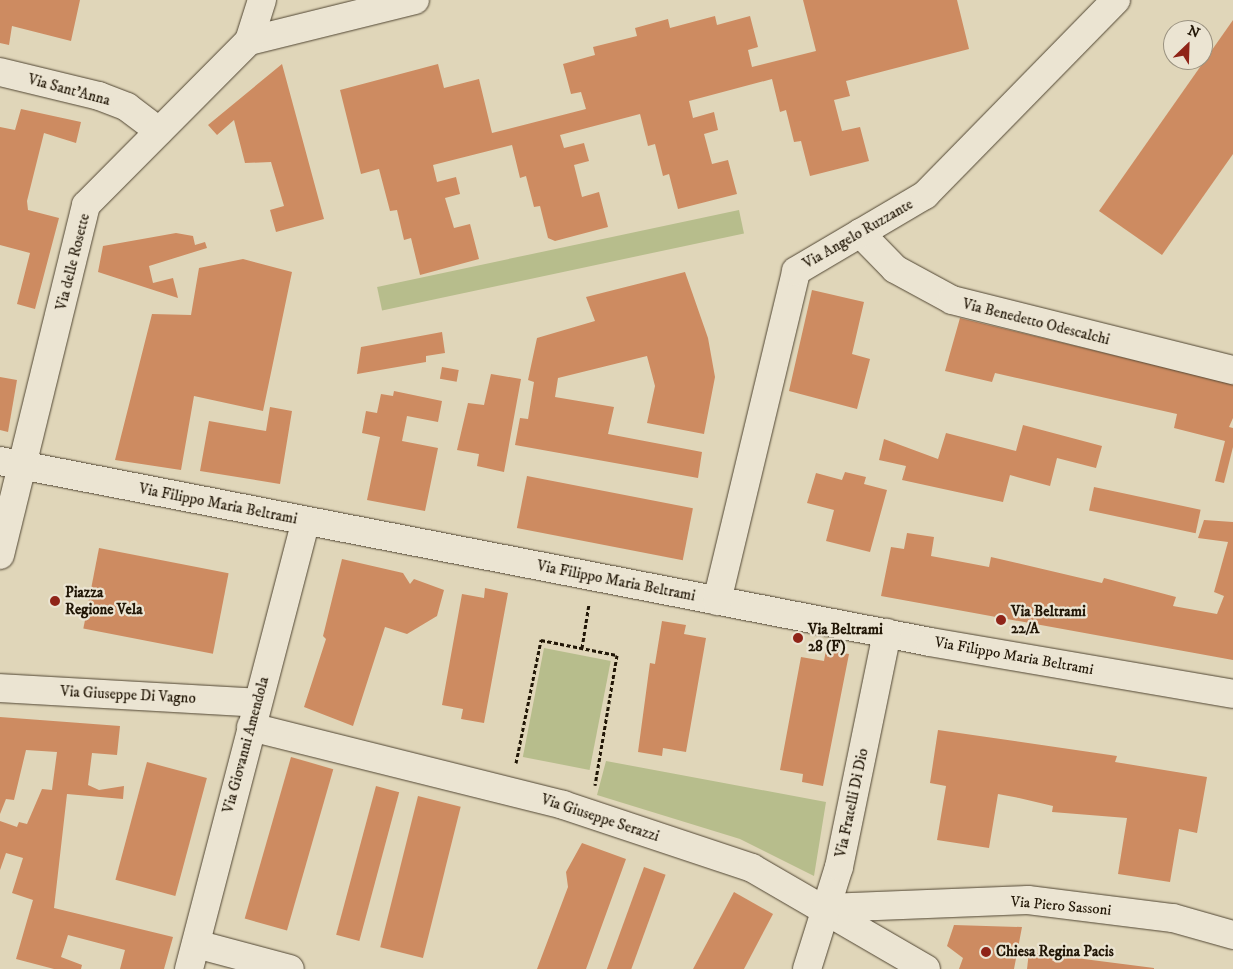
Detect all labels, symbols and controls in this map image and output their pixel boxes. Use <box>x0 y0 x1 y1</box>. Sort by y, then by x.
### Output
north arrow <box>1163 20 1213 70</box>
text: N <box>1185 22 1203 43</box>
street label: Via Sant'Anna <box>26 70 112 110</box>
street label: Via Angelo Ruzzante <box>800 195 916 273</box>
street label: Via delle Rosette <box>52 212 94 312</box>
street label: Via Benedetto Odescalchi <box>960 295 1112 349</box>
street label: Via Filippo Maria Beltrami <box>137 480 299 528</box>
street label: Via Filippo Maria Beltrami <box>535 557 697 605</box>
place label: Piazza Regione Vela <box>65 583 143 618</box>
marker: Piazza Regione Vela <box>49 595 61 607</box>
place label: Via Beltrami 22/A <box>1011 602 1086 637</box>
marker: Via Beltrami 22/A <box>995 614 1007 626</box>
place label: Via Beltrami 28 (F) <box>808 620 883 655</box>
marker: Via Beltrami 28 (F) <box>792 632 804 644</box>
street label: Via Filippo Maria Beltrami <box>933 633 1095 679</box>
street label: Via Giovanni Amendola <box>219 675 273 815</box>
street label: Via Giuseppe Di Vagno <box>60 682 196 708</box>
street label: Via Fratelli Di Dio <box>832 747 872 859</box>
street label: Via Giuseppe Serazzi <box>539 790 661 846</box>
street label: Via Piero Sassoni <box>1010 893 1112 919</box>
place label: Chiesa Regina Pacis <box>996 943 1114 961</box>
marker: Chiesa Regina Pacis <box>980 946 992 958</box>

